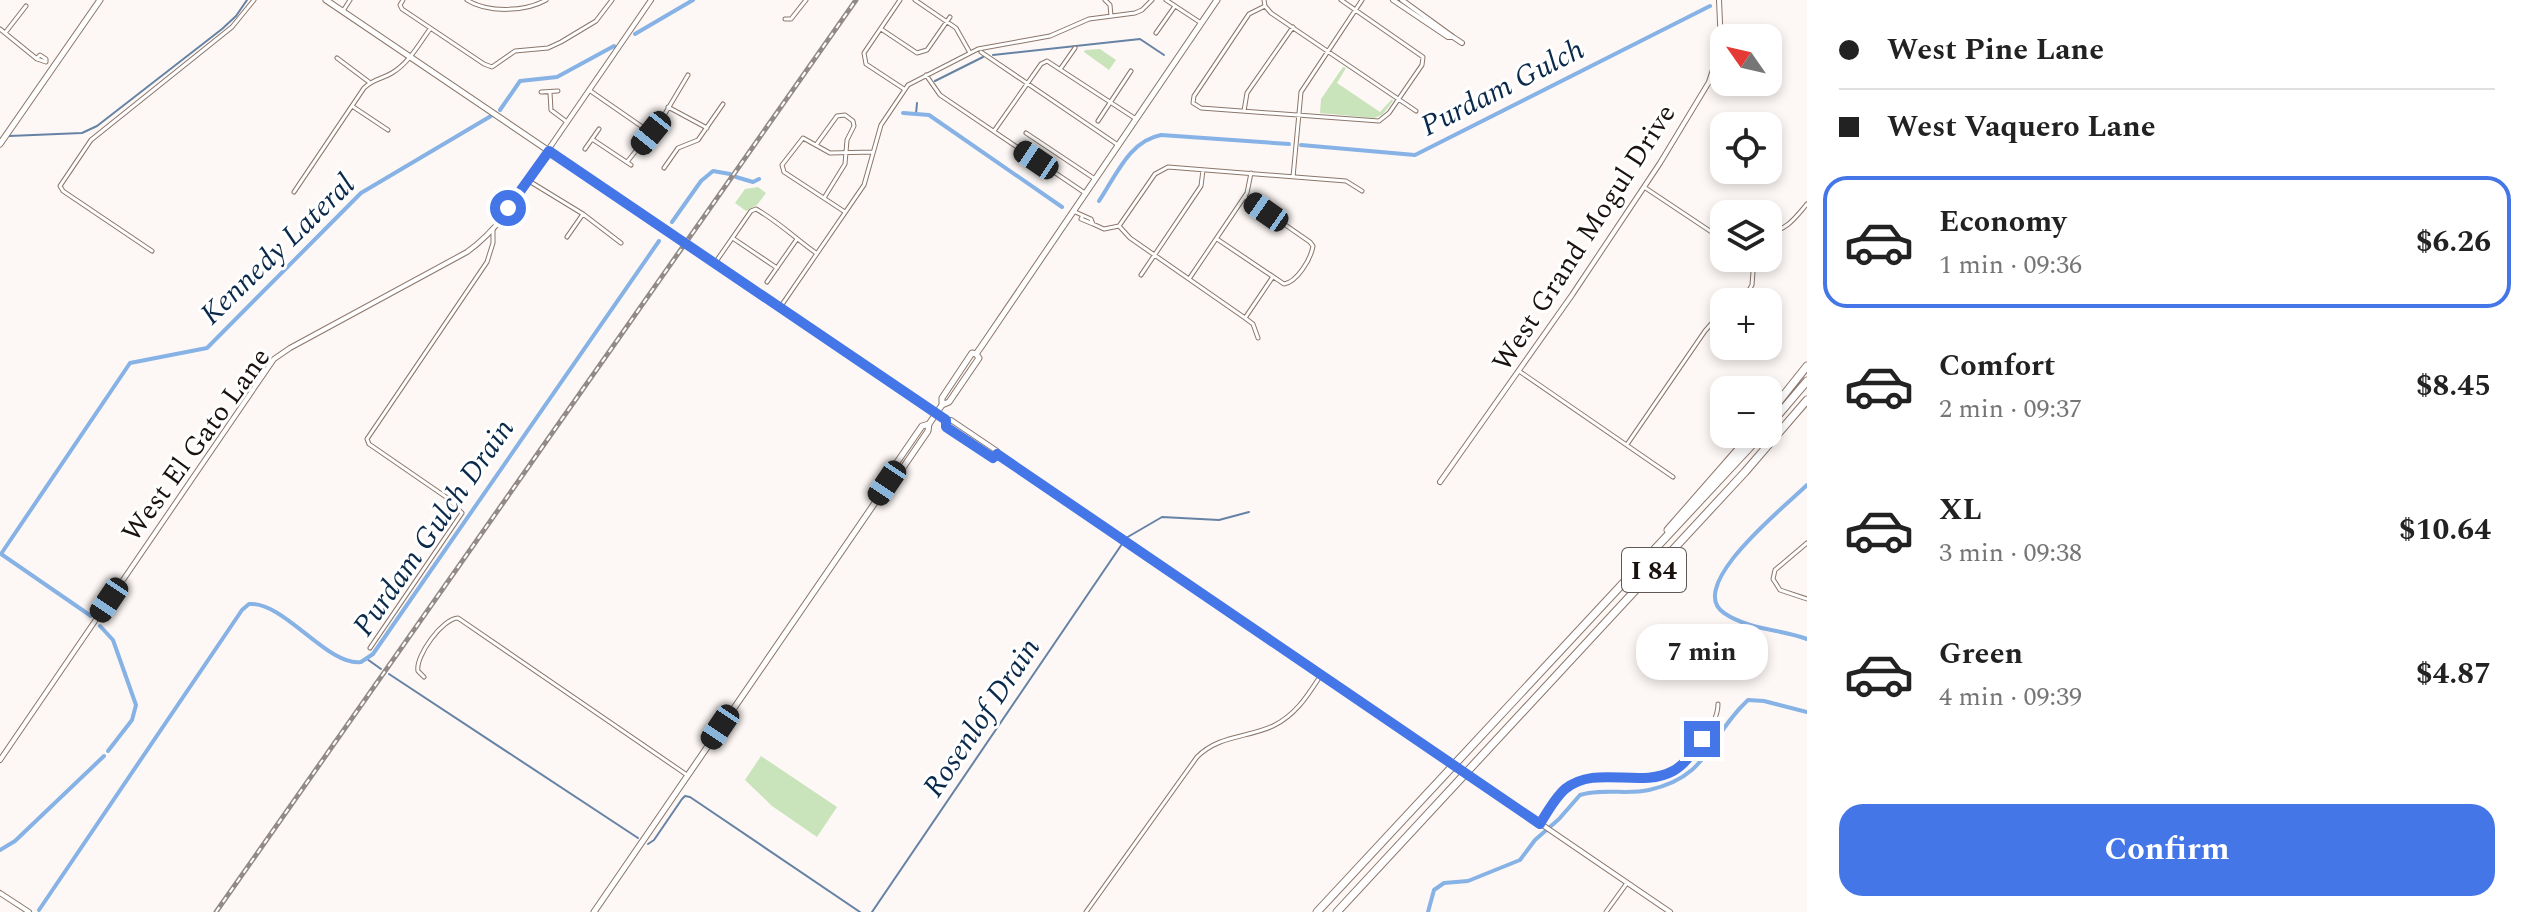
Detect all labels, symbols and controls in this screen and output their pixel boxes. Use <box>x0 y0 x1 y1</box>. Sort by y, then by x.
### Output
north arrow <box>1710 24 1782 96</box>
map controls <box>1710 24 1782 448</box>
water label: Purdam Gulch <box>1413 27 1592 149</box>
text: West Pine Lane <box>1887 27 2104 73</box>
street label: West Grand Mogul Drive <box>1481 95 1687 380</box>
text: West Vaquero Lane <box>1887 104 2156 150</box>
car <box>627 107 675 159</box>
button: locate <box>1710 112 1782 184</box>
car <box>1009 137 1063 183</box>
water label: Kennedy Lateral <box>189 163 366 336</box>
car <box>1239 188 1293 236</box>
route start <box>490 190 526 226</box>
text: Economy <box>1939 199 2066 245</box>
button: layers <box>1710 200 1782 272</box>
icon: car <box>1843 206 1915 278</box>
text: $6.26 <box>2416 219 2491 265</box>
text: 1 min · 09:36 <box>1939 245 2082 285</box>
button: + <box>1710 288 1782 360</box>
street label: West El Gato Lane <box>111 339 282 551</box>
text: Comfort <box>1939 343 2055 389</box>
icon: car <box>1843 350 1915 422</box>
text: $8.45 <box>2416 363 2491 409</box>
button: − <box>1710 376 1782 448</box>
text: 2 min · 09:37 <box>1939 389 2082 429</box>
water label: Purdam Gulch Drain <box>341 409 526 646</box>
car <box>864 456 910 510</box>
text: XL <box>1939 487 1982 533</box>
icon: car <box>1843 494 1915 566</box>
text: $10.64 <box>2399 507 2491 553</box>
text: 3 min · 09:38 <box>1939 533 2082 573</box>
road number: I 84 <box>1622 548 1686 592</box>
car <box>86 573 132 627</box>
callout: 7 min <box>1636 623 1768 679</box>
water label: Rosenlof Drain <box>911 628 1052 807</box>
text: Green <box>1939 631 2023 677</box>
text: 7 min <box>1667 632 1737 672</box>
icon: car <box>1843 638 1915 710</box>
text: $4.87 <box>2416 651 2491 697</box>
text: 4 min · 09:39 <box>1939 677 2082 717</box>
car <box>697 700 743 754</box>
route end <box>1684 721 1720 757</box>
button: Confirm <box>1839 804 2495 896</box>

